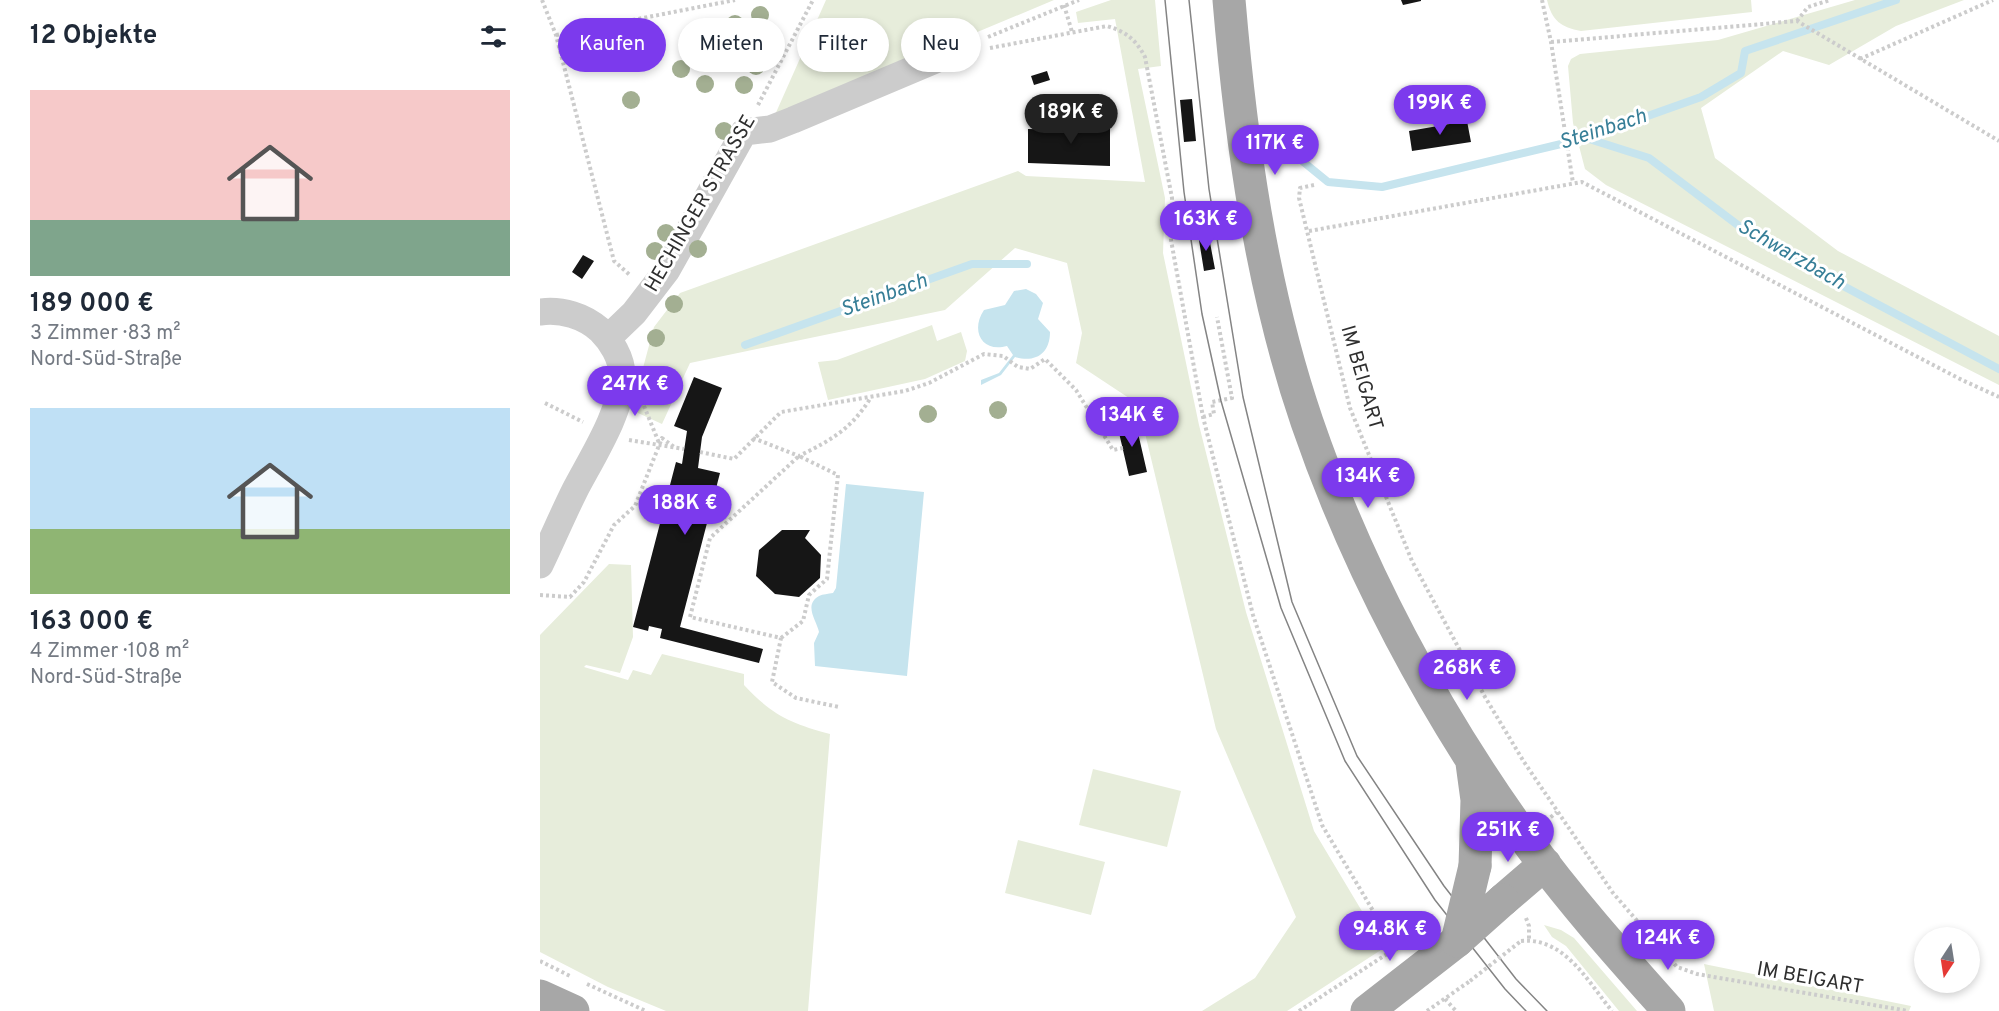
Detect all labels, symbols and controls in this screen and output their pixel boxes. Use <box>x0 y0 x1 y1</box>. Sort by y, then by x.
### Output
chip: Kaufen <box>558 18 666 72</box>
chip: Mieten <box>678 18 785 72</box>
chip: Filter <box>797 18 889 72</box>
chip: Neu <box>901 18 981 72</box>
text: 12 Objekte <box>30 20 157 53</box>
icon: filters <box>477 20 510 53</box>
pin: 199K € <box>1391 85 1489 136</box>
text: 199K € <box>1408 91 1472 117</box>
pin: 189K € <box>1022 94 1120 145</box>
text: 189K € <box>1039 100 1103 126</box>
water label: Steinbach <box>1556 103 1651 157</box>
street label: HECHINGER STRASSE <box>640 111 762 297</box>
pin: 117K € <box>1226 125 1324 176</box>
icon: home <box>216 129 324 237</box>
text: 117K € <box>1246 131 1304 157</box>
pin: 163K € <box>1157 201 1255 252</box>
text: 163K € <box>1174 207 1238 233</box>
water label: Schwarzbach <box>1732 213 1850 297</box>
water label: Steinbach <box>837 268 932 324</box>
text: 189 000 € <box>30 288 154 321</box>
text: 3 Zimmer · 83 m² <box>30 321 181 347</box>
street label: IM BEIGART <box>1334 323 1388 433</box>
text: Nord-Süd-Straße <box>30 347 182 373</box>
pin: 247K € <box>586 366 684 417</box>
text: 247K € <box>601 372 669 398</box>
pin: 134K € <box>1083 397 1181 448</box>
text: 134K € <box>1100 403 1164 429</box>
icon: home <box>216 447 324 555</box>
pin: 134K € <box>1319 458 1417 509</box>
text: 134K € <box>1336 464 1400 490</box>
pin: 188K € <box>636 485 734 536</box>
text: 188K € <box>653 491 717 517</box>
text: 163 000 € <box>30 606 153 639</box>
text: 4 Zimmer · 108 m² <box>30 639 189 665</box>
pin: 268K € <box>1418 650 1516 701</box>
text: 268K € <box>1433 656 1501 682</box>
text: Nord-Süd-Straße <box>30 665 182 691</box>
pin: 251K € <box>1459 812 1557 863</box>
text: 251K € <box>1476 818 1540 844</box>
pin: 94.8K € <box>1335 911 1445 962</box>
text: 94.8K € <box>1353 917 1427 943</box>
pin: 124K € <box>1619 920 1717 971</box>
text: 124K € <box>1636 926 1700 952</box>
north arrow <box>1914 927 1980 993</box>
map controls <box>1914 927 1980 993</box>
street label: IM BEIGART <box>1755 957 1865 1001</box>

